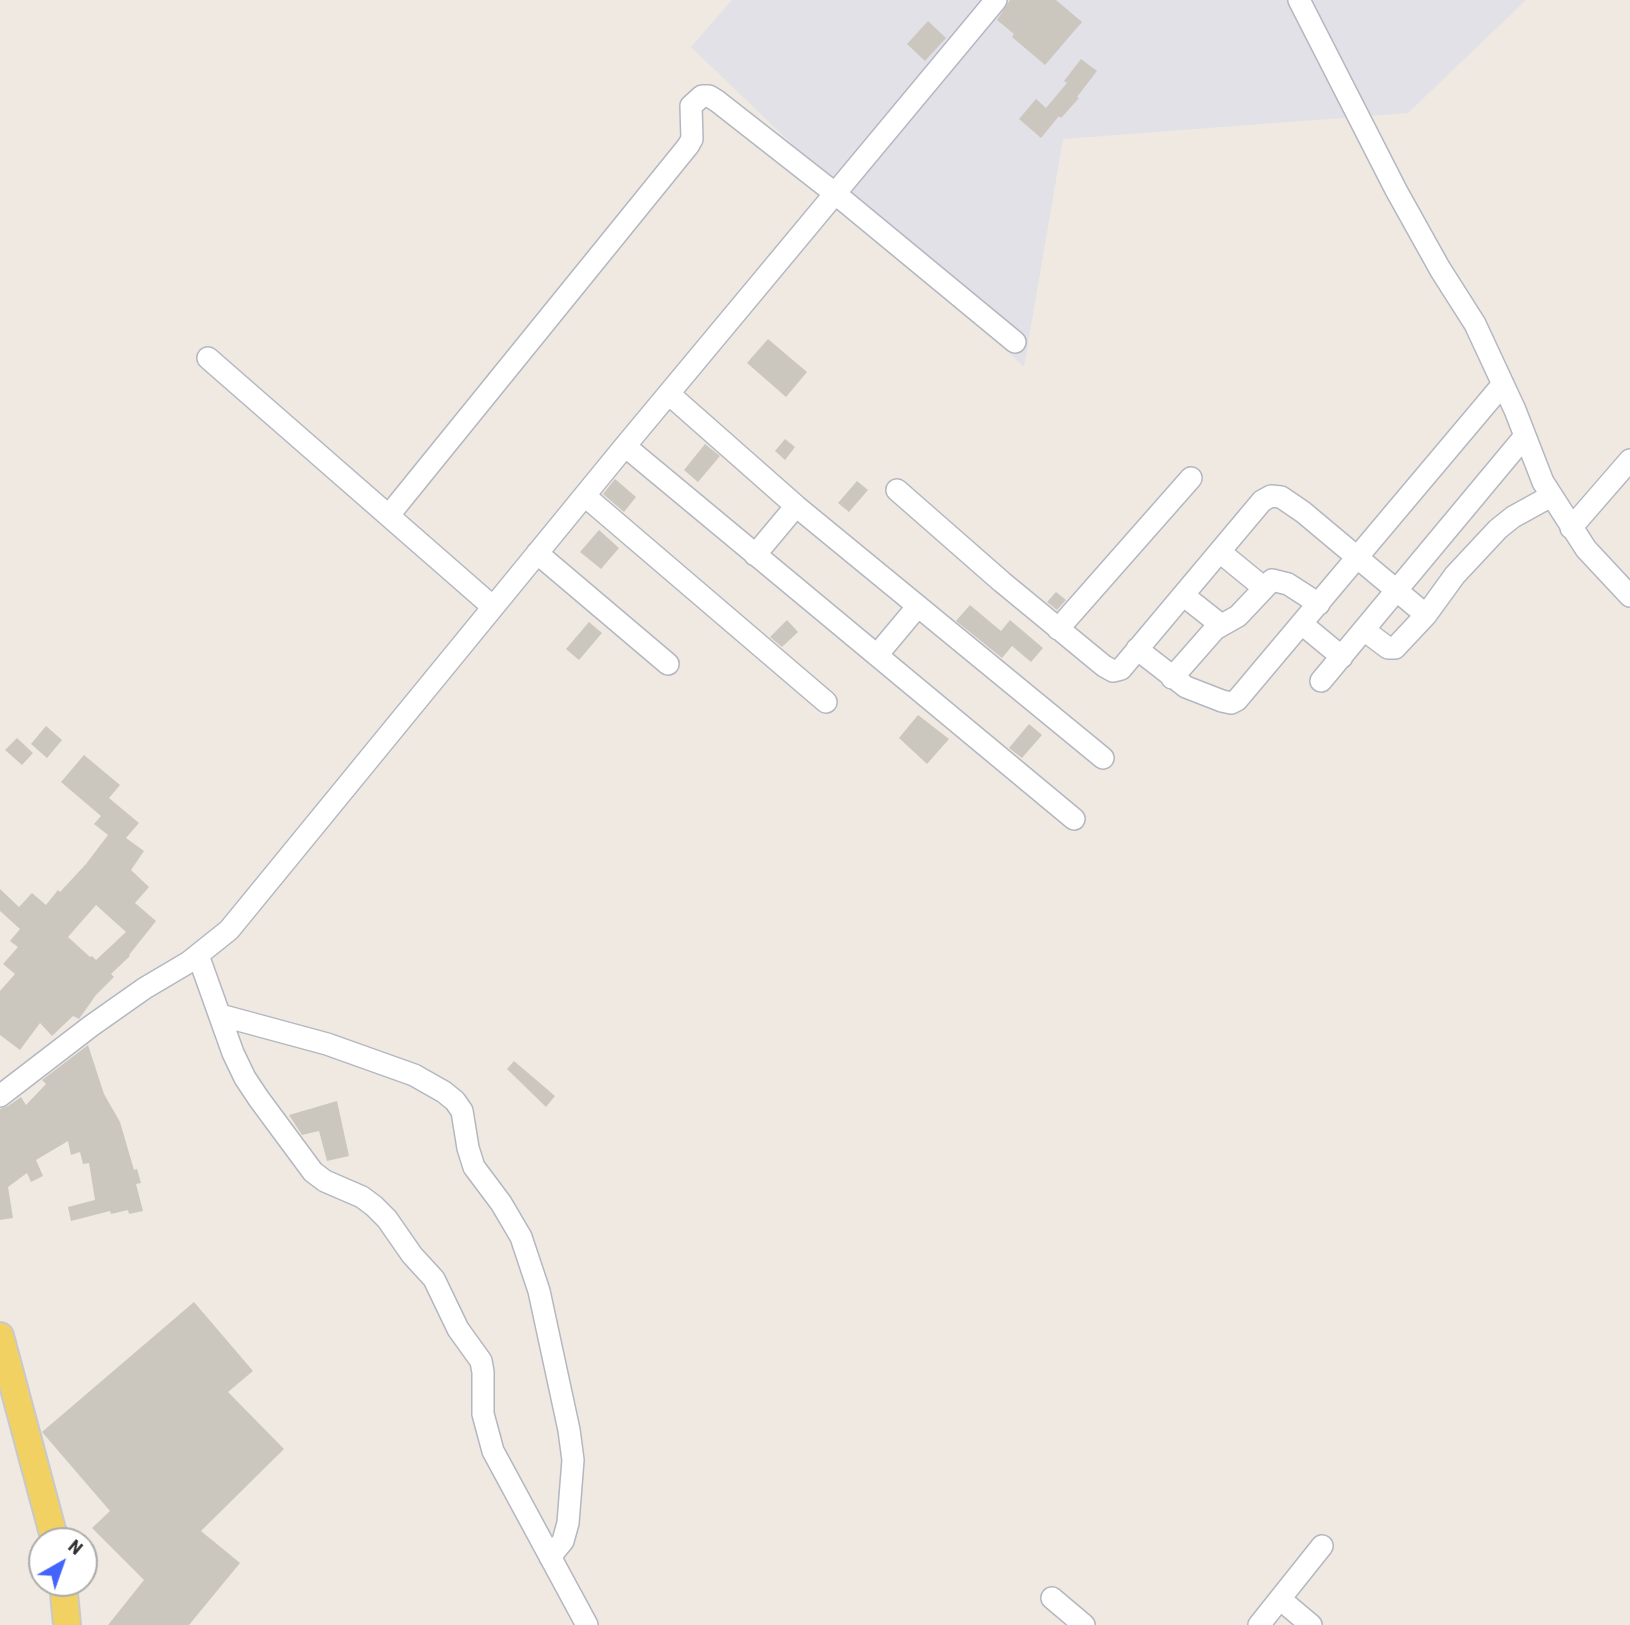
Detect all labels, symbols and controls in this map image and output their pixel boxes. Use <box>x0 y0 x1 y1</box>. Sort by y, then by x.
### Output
north arrow <box>28 1527 98 1597</box>
text: N <box>64 1535 87 1560</box>

